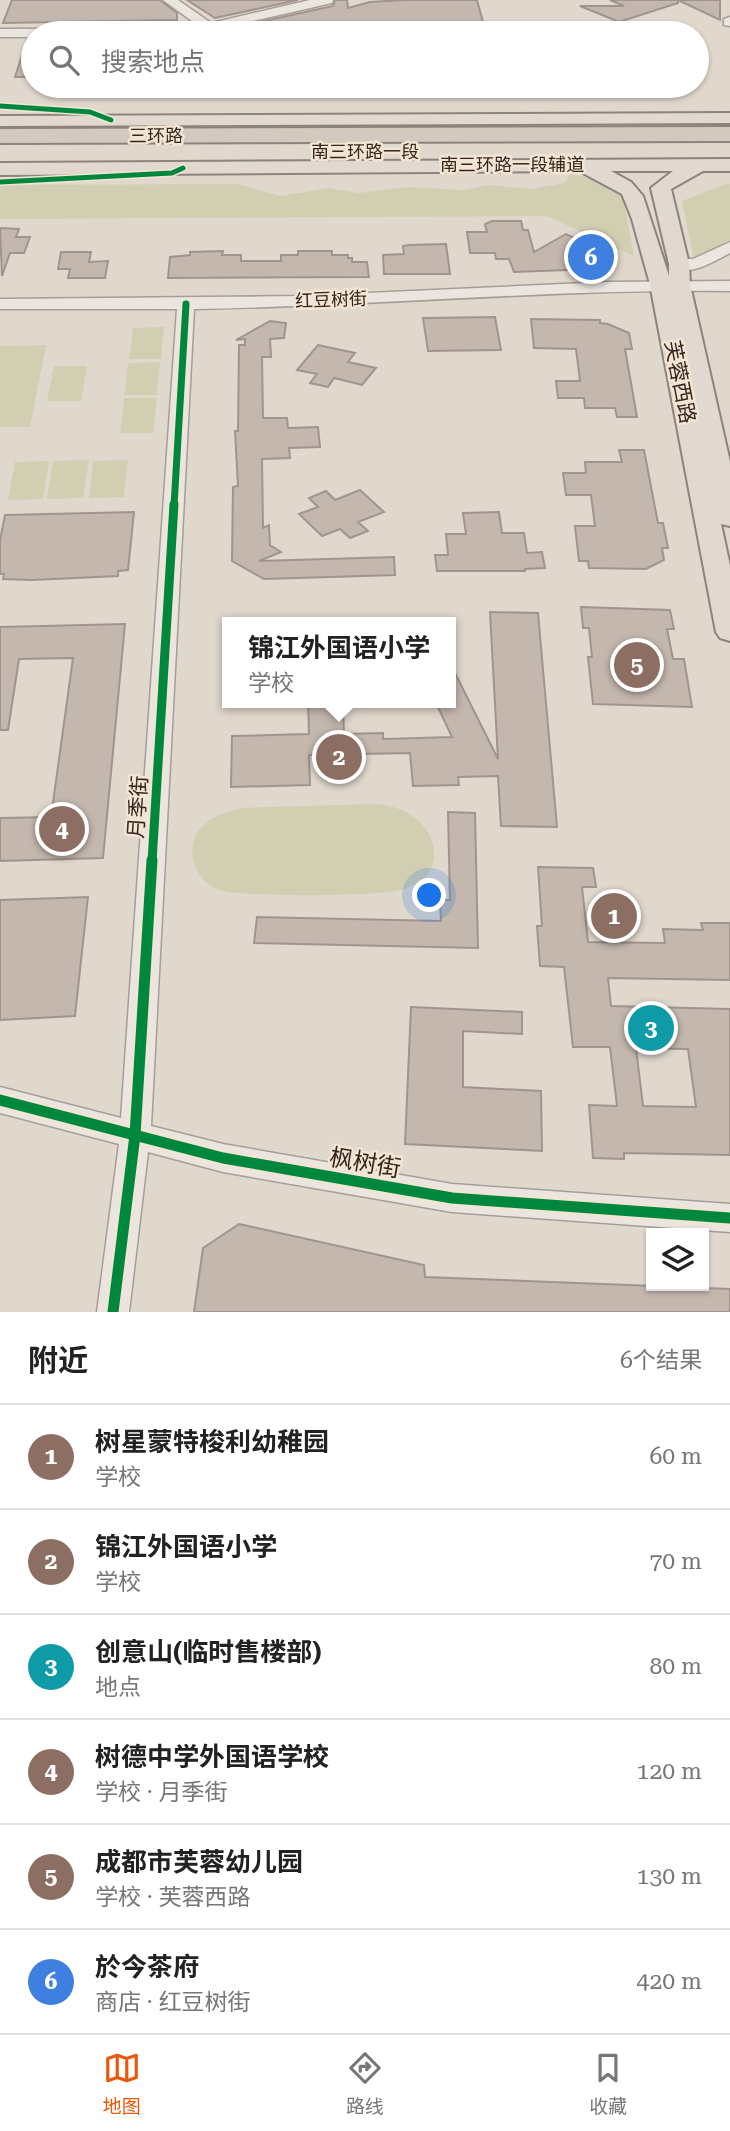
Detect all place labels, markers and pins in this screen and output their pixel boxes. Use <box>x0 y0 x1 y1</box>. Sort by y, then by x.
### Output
pin: 6 <box>568 231 614 283</box>
pin: 5 <box>614 639 660 691</box>
pin: 2 <box>316 731 362 783</box>
pin: 4 <box>39 803 85 855</box>
pin: 1 <box>591 890 637 942</box>
pin: 3 <box>628 1002 674 1054</box>

